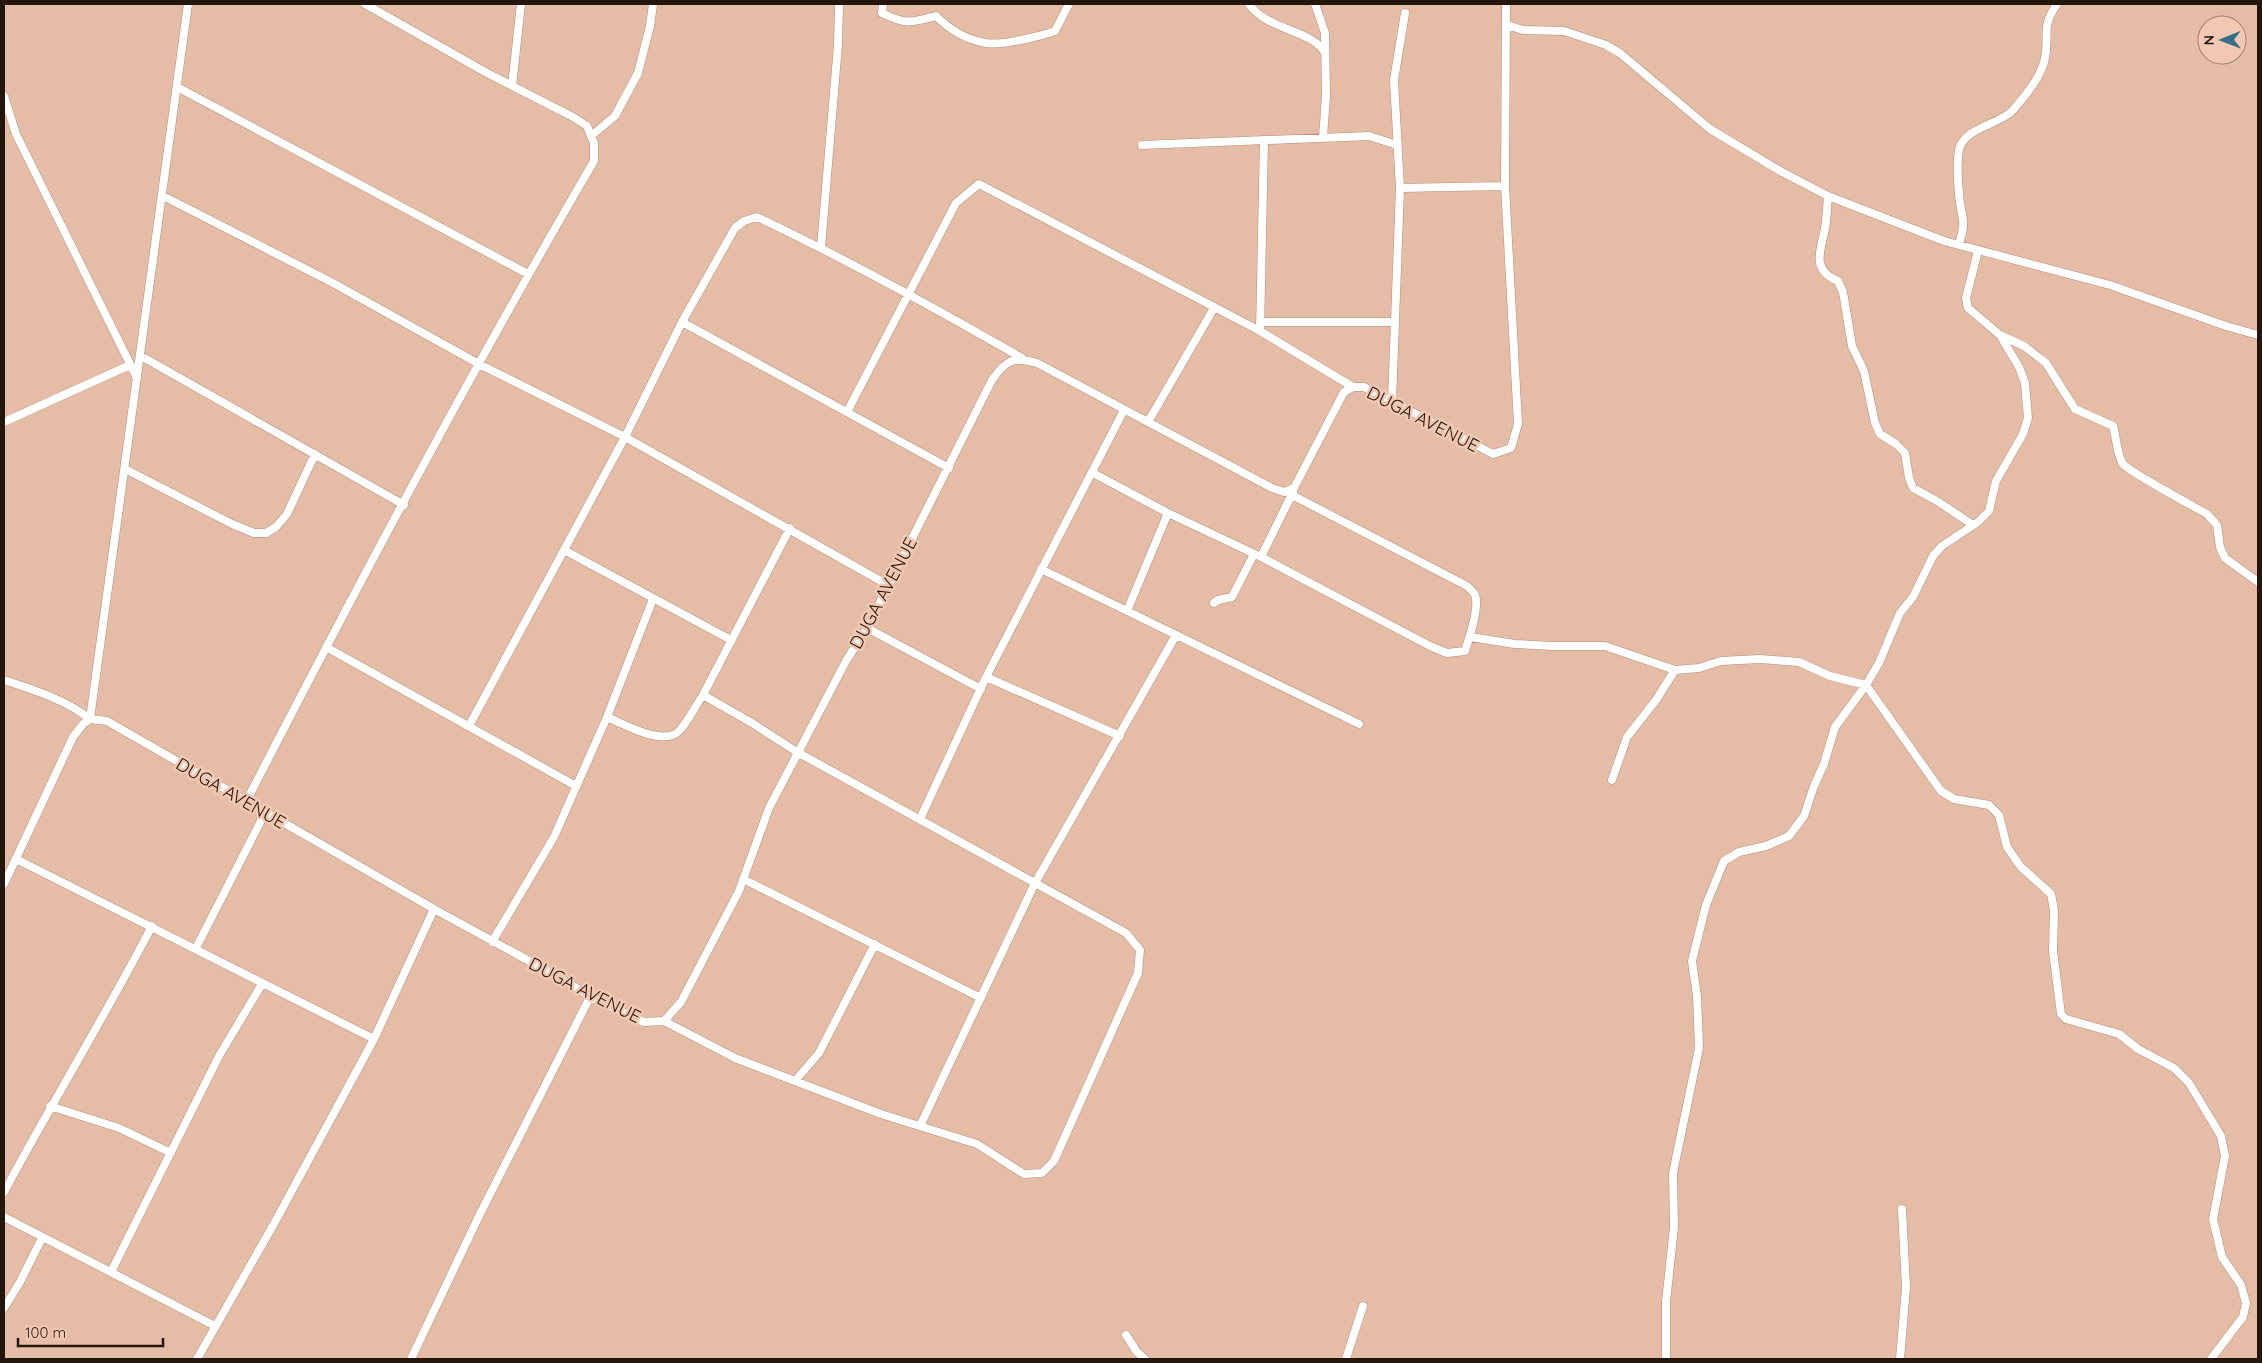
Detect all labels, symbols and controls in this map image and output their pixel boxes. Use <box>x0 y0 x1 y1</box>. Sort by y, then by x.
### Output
north arrow <box>2197 15 2247 65</box>
text: N <box>2200 35 2218 46</box>
street label: DUGA AVENUE <box>1363 381 1483 457</box>
street label: DUGA AVENUE <box>844 533 922 653</box>
street label: DUGA AVENUE <box>172 752 290 834</box>
street label: DUGA AVENUE <box>525 952 645 1028</box>
scale bar <box>18 1316 162 1348</box>
text: 100 m <box>25 1323 66 1342</box>

